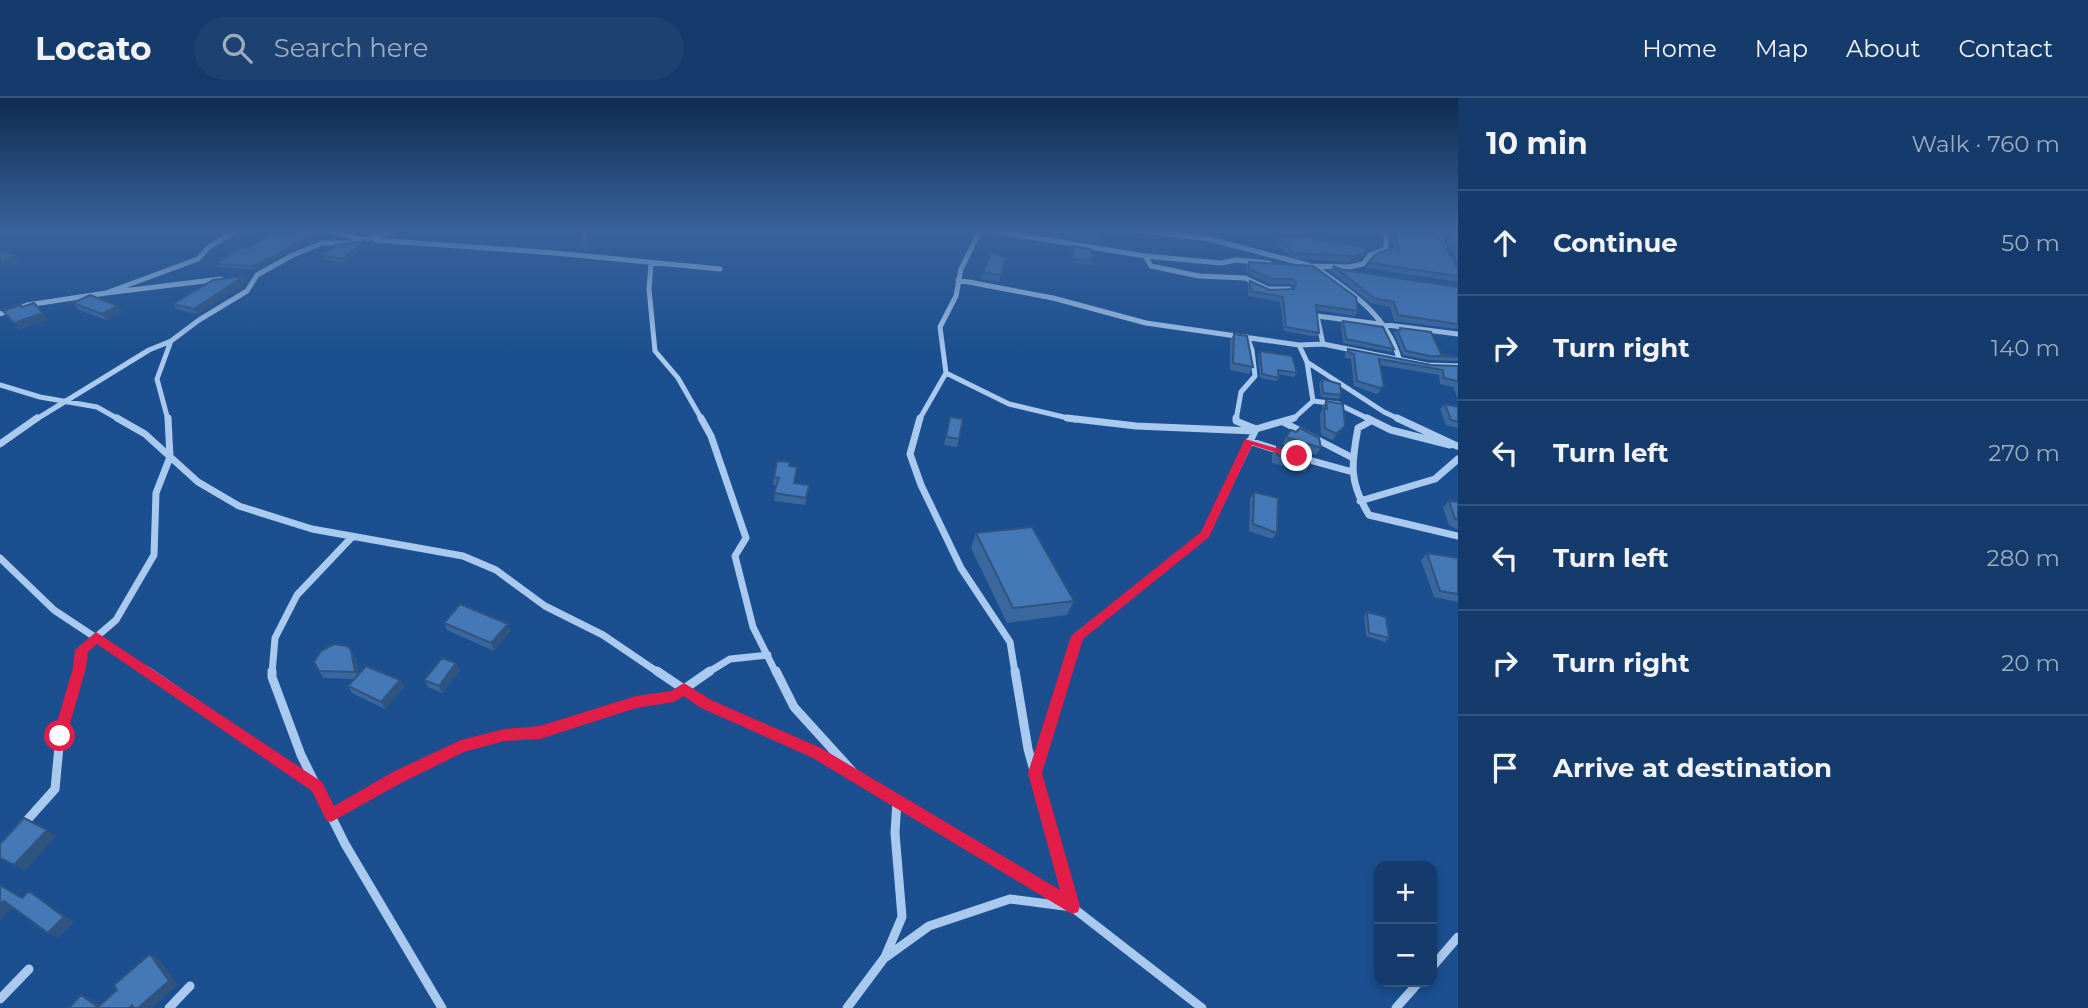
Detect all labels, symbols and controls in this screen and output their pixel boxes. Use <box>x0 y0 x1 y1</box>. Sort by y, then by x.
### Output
search box <box>194 17 684 80</box>
text: Locato <box>35 28 152 68</box>
icon: search <box>218 29 256 67</box>
text: Search here <box>274 32 428 64</box>
text: Home <box>1642 34 1717 63</box>
text: Map <box>1755 34 1808 63</box>
text: About <box>1846 34 1920 63</box>
text: Contact <box>1958 34 2053 63</box>
text: 10 min <box>1486 125 1588 162</box>
text: Walk · 760 m <box>1912 130 2060 158</box>
icon: ahead <box>1486 224 1524 262</box>
text: Continue <box>1553 227 1678 259</box>
text: 50 m <box>2001 229 2060 257</box>
icon: right <box>1486 329 1524 367</box>
text: Turn right <box>1553 332 1689 364</box>
text: 140 m <box>1991 334 2060 362</box>
icon: left <box>1486 434 1524 472</box>
text: Turn left <box>1553 437 1669 469</box>
text: 270 m <box>1988 439 2060 467</box>
route end <box>1281 440 1312 471</box>
icon: left <box>1486 539 1524 577</box>
text: Turn left <box>1553 542 1669 574</box>
text: 280 m <box>1987 544 2060 572</box>
icon: right <box>1486 644 1524 682</box>
text: Turn right <box>1553 647 1689 679</box>
text: 20 m <box>2001 649 2060 677</box>
route start <box>44 720 75 751</box>
icon: arrive <box>1486 749 1524 787</box>
text: Arrive at destination <box>1553 752 1832 784</box>
map controls <box>1374 861 1437 987</box>
button: + <box>1374 861 1437 924</box>
button: − <box>1374 924 1437 987</box>

